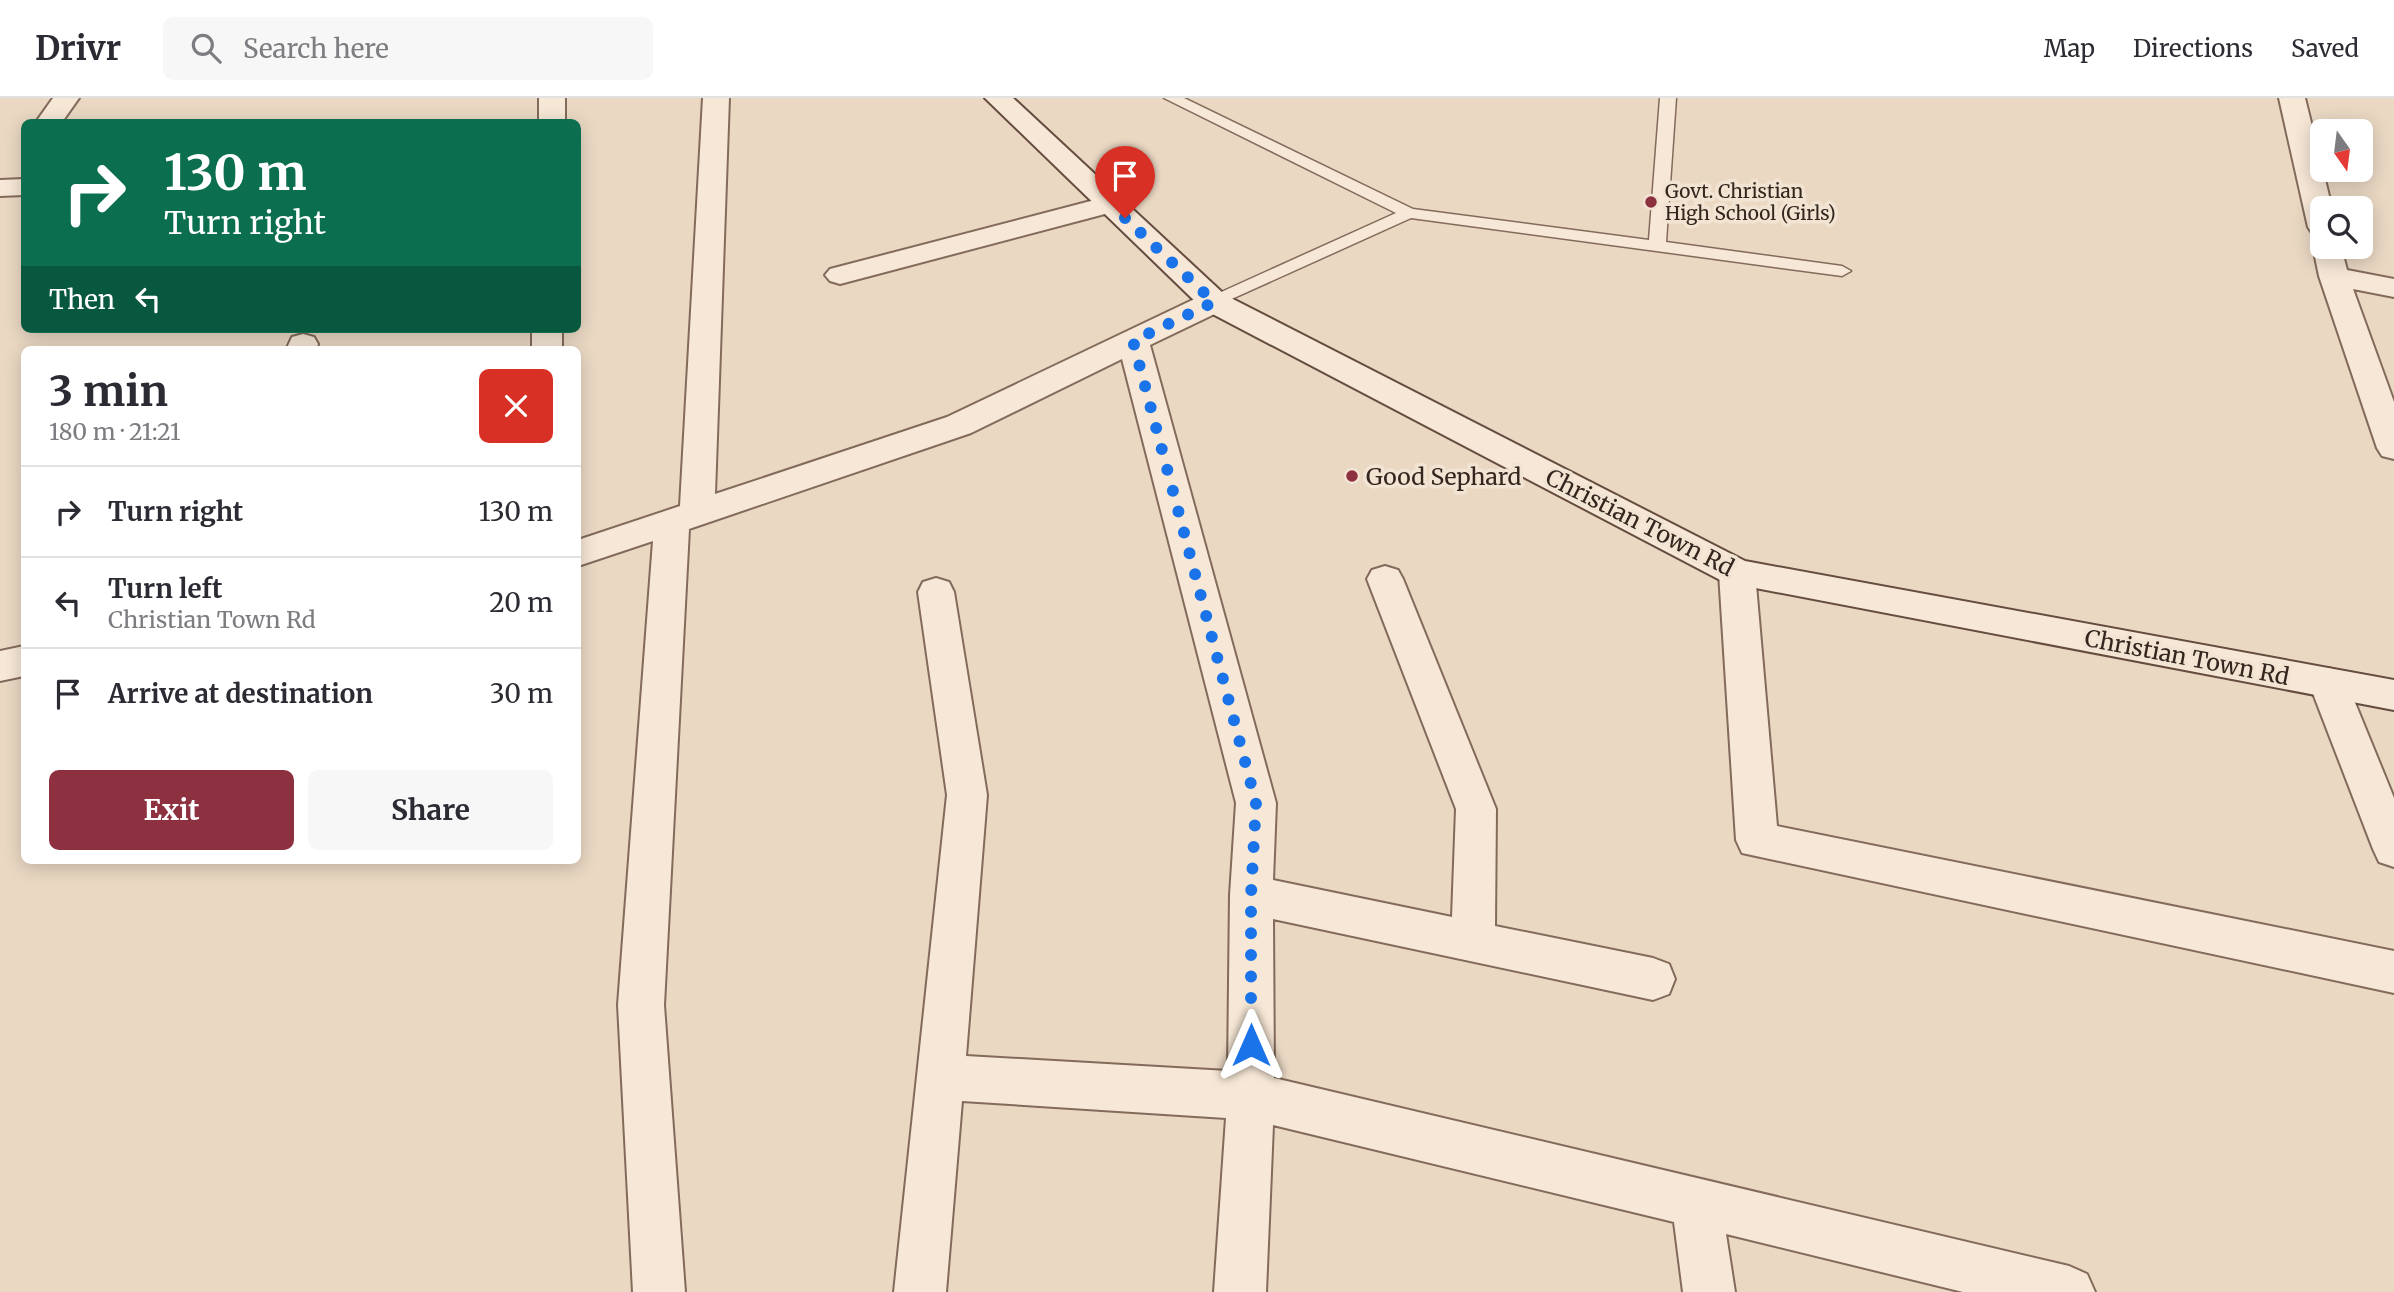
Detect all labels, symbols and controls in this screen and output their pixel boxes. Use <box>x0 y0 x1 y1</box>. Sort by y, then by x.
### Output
search box <box>163 17 653 80</box>
text: Drivr <box>35 28 121 69</box>
icon: search <box>187 29 225 67</box>
text: Search here <box>243 32 389 65</box>
text: Map <box>2044 33 2095 64</box>
text: Directions <box>2133 33 2253 64</box>
text: Saved <box>2291 33 2359 64</box>
north arrow <box>2310 119 2373 182</box>
map controls <box>2310 119 2373 259</box>
text: 130 m <box>164 142 307 203</box>
pin <box>1095 146 1155 218</box>
icon: right <box>49 147 140 238</box>
icon: arrive <box>1106 157 1144 195</box>
place label: Govt. Christian High School (Girls) <box>1665 179 1836 225</box>
marker: Govt. Christian High School (Girls) <box>1643 194 1659 210</box>
button: search <box>2310 196 2373 259</box>
text: Turn right <box>164 203 326 243</box>
icon: left <box>129 280 167 318</box>
text: Then <box>49 283 115 316</box>
text: 3 min <box>49 365 168 417</box>
button: close <box>479 369 553 443</box>
text: 180 m · 21:21 <box>49 417 180 446</box>
place label: Good Sephard <box>1366 462 1521 491</box>
street label: Christian Town Rd <box>1541 462 1739 582</box>
marker: Good Sephard <box>1344 468 1360 484</box>
icon: right <box>49 493 87 531</box>
text: Turn right <box>108 495 243 528</box>
text: 130 m <box>479 495 553 528</box>
text: Turn left <box>108 572 222 605</box>
icon: left <box>49 584 87 622</box>
text: 20 m <box>489 586 553 619</box>
text: Christian Town Rd <box>108 605 316 634</box>
street label: Christian Town Rd <box>2082 623 2292 691</box>
icon: arrive <box>49 675 87 713</box>
text: Arrive at destination <box>108 677 373 710</box>
text: 30 m <box>490 677 553 710</box>
button: Exit <box>49 770 294 850</box>
button: Share <box>308 770 553 850</box>
position arrow <box>1214 1008 1288 1082</box>

